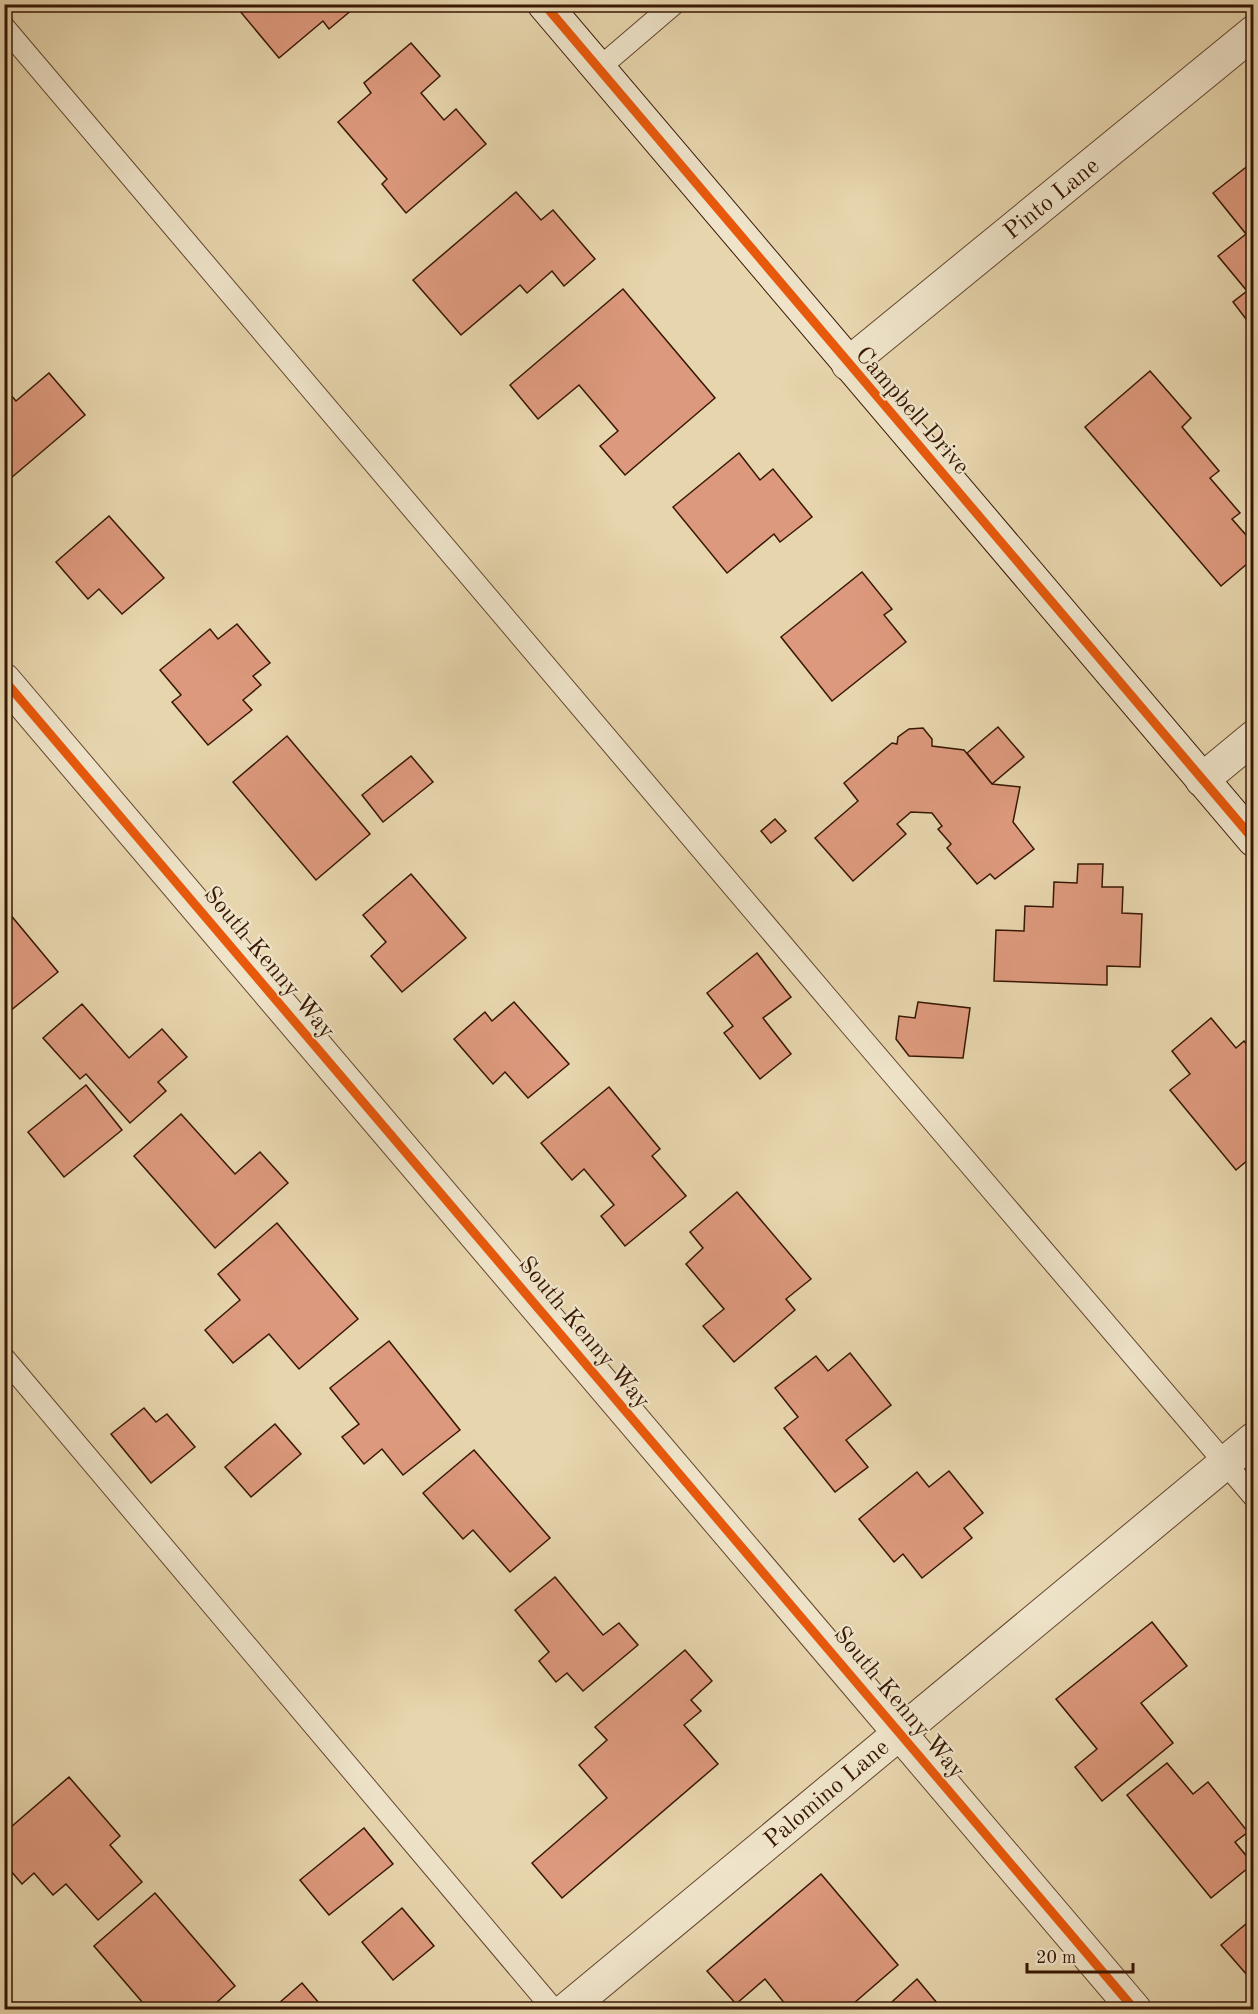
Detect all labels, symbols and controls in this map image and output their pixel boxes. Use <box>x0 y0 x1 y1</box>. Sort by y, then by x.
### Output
street label: Pinto Lane <box>1000 154 1104 245</box>
street label: Campbell Drive <box>850 343 973 480</box>
street label: South Kenny Way <box>198 883 339 1044</box>
street label: South Kenny Way <box>513 1253 654 1414</box>
street label: South Kenny Way <box>828 1623 969 1784</box>
street label: Palomino Lane <box>760 1736 894 1853</box>
scale bar <box>1027 1936 1134 1974</box>
text: 20 m <box>1036 1949 1076 1967</box>

